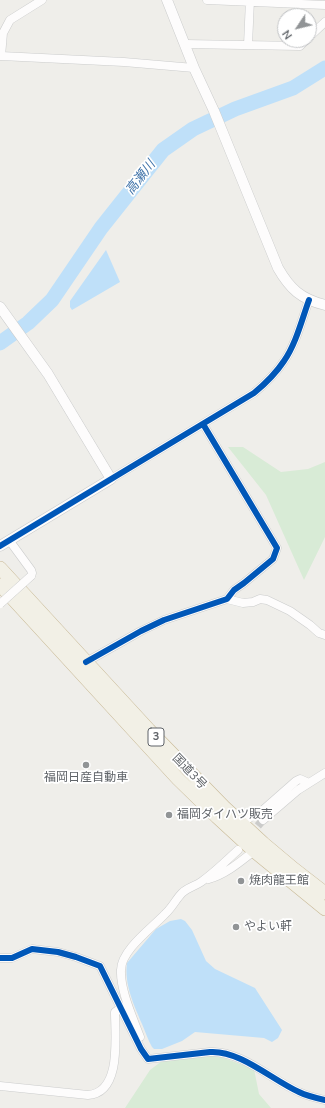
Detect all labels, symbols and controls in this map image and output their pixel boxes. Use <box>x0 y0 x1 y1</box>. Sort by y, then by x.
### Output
north arrow <box>277 8 317 48</box>
text: N <box>279 27 296 42</box>
water label: 高瀬川 <box>123 158 159 198</box>
road number: 3 <box>148 728 164 746</box>
street label: 国道3号 <box>169 751 209 793</box>
marker: 福岡日産自動車 <box>81 760 91 770</box>
place label: 福岡日産自動車 <box>44 771 128 785</box>
place label: 福岡ダイハツ販売 <box>177 808 273 822</box>
marker: 福岡ダイハツ販売 <box>164 810 174 820</box>
place label: 焼肉龍王館 <box>249 874 309 888</box>
marker: 焼肉龍王館 <box>236 876 246 886</box>
place label: やよい軒 <box>244 920 292 934</box>
marker: やよい軒 <box>231 922 241 932</box>

